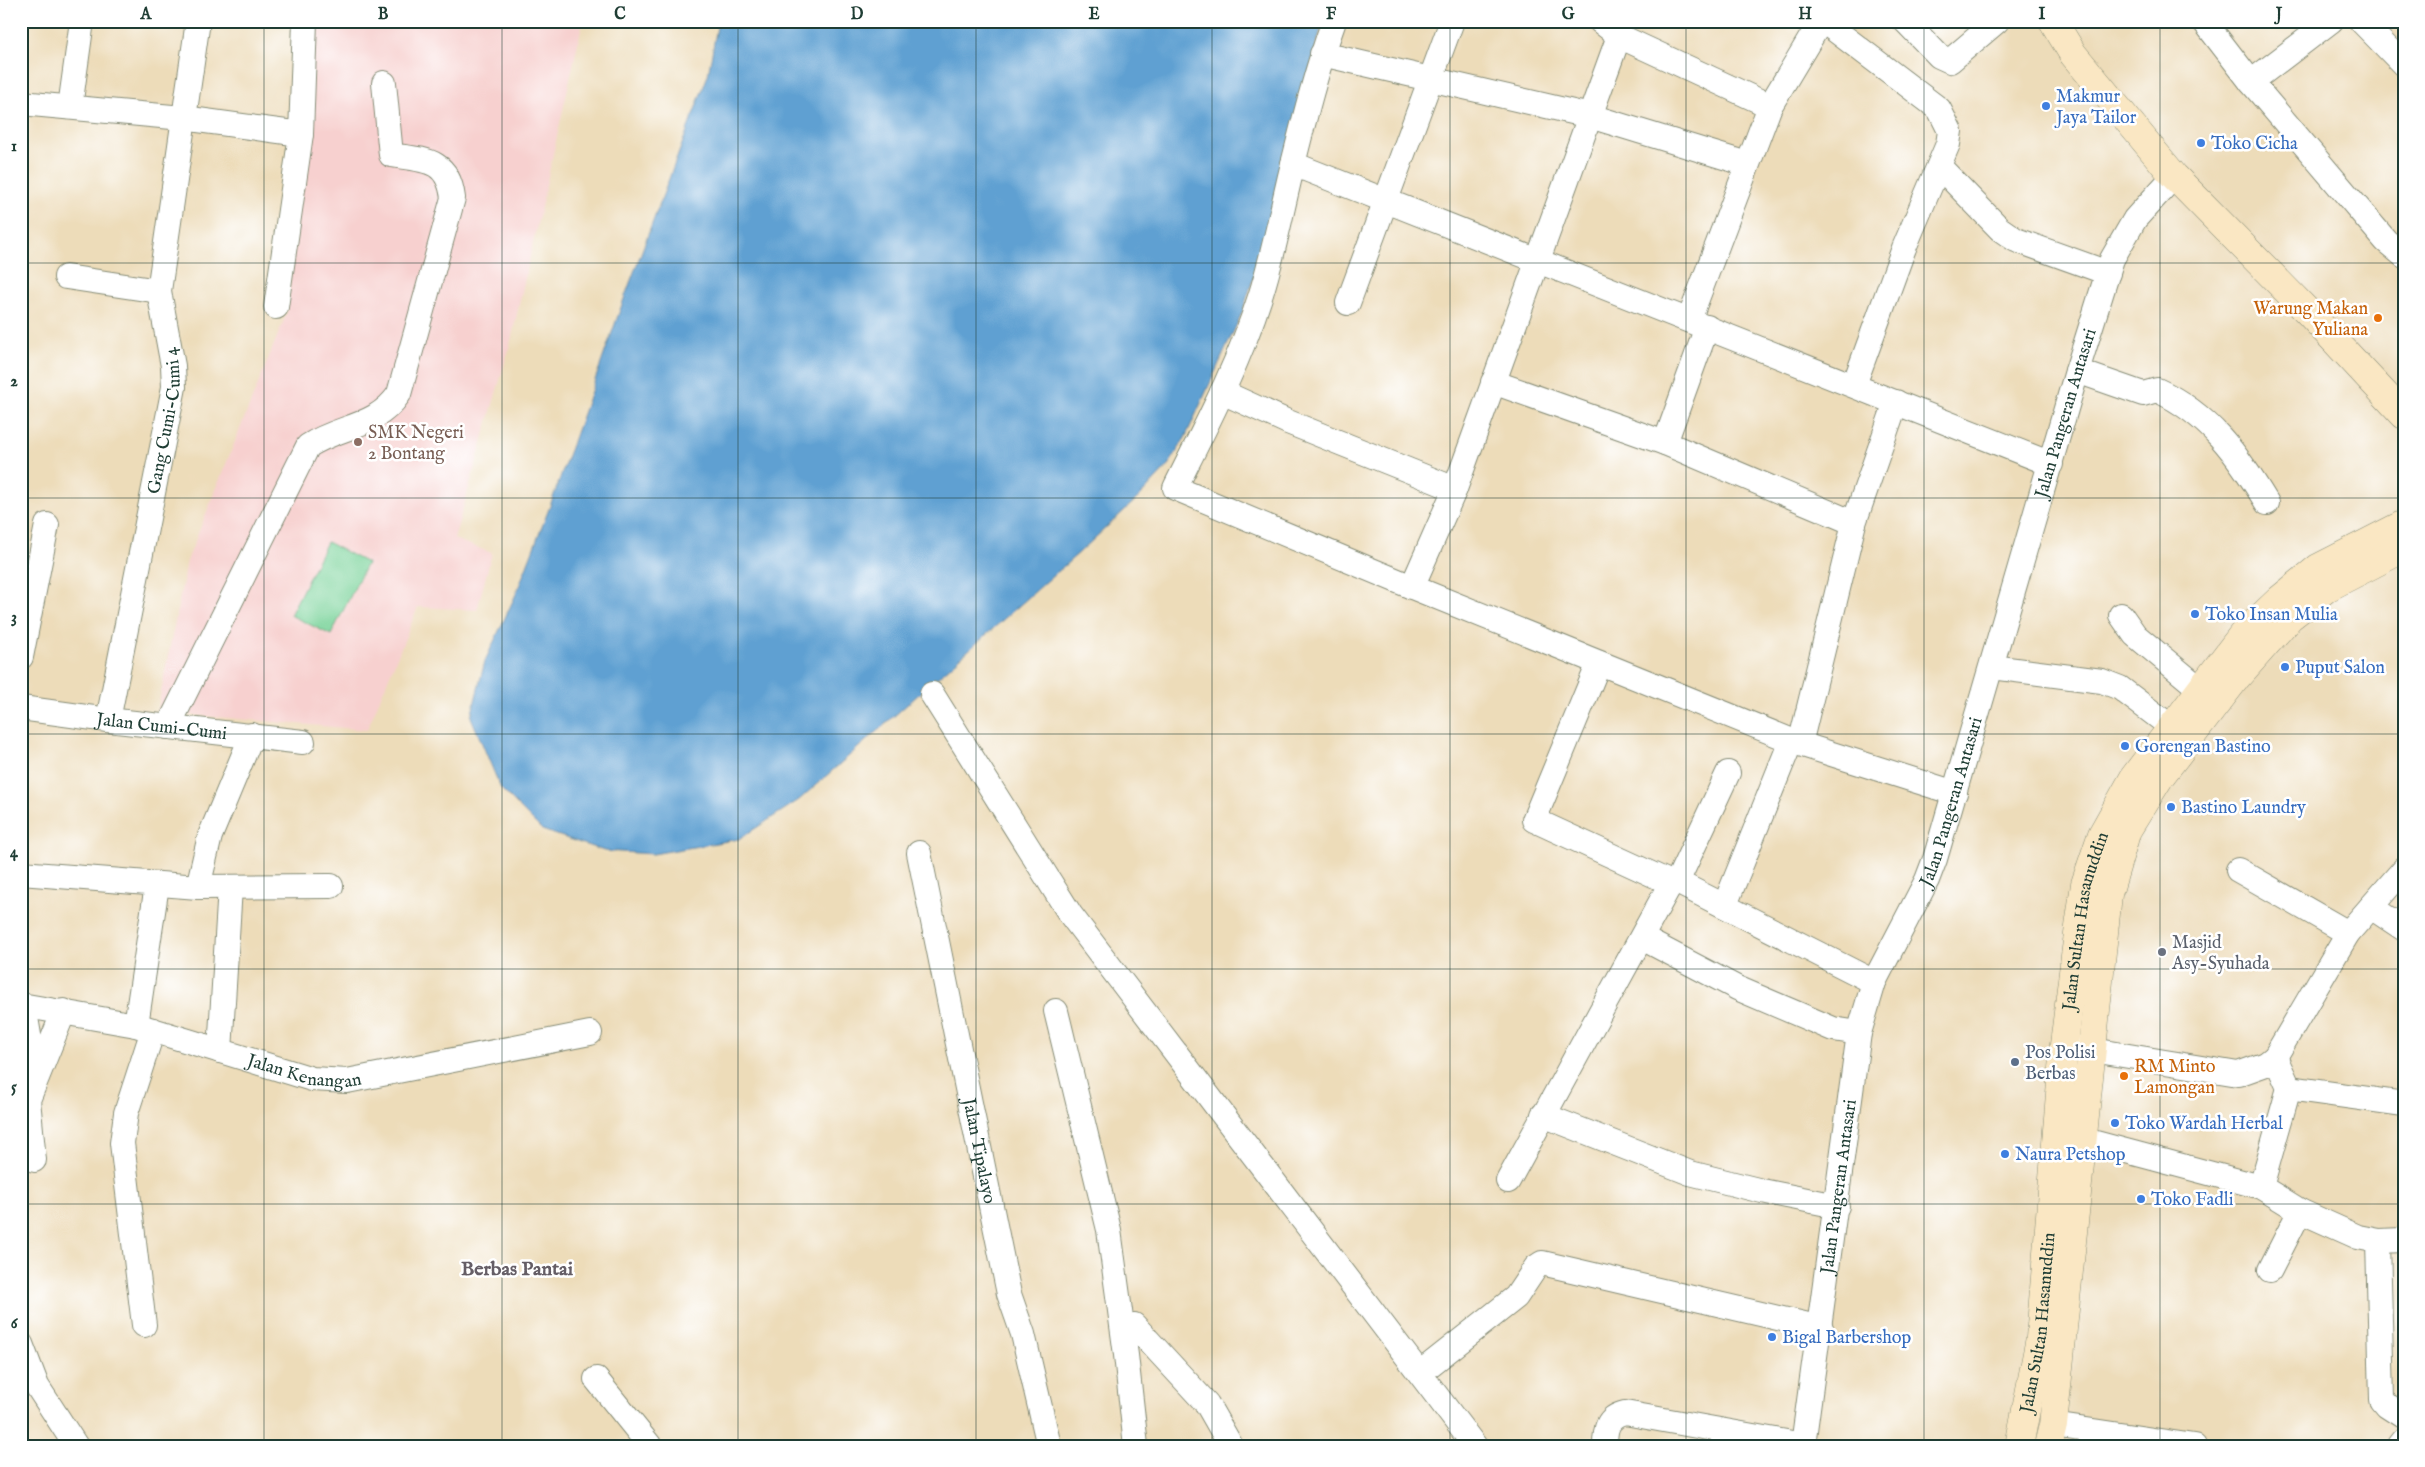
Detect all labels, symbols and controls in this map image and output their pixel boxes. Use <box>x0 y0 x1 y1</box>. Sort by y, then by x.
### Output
text: A <box>140 5 153 25</box>
text: B <box>378 5 389 25</box>
text: C <box>614 5 626 25</box>
text: D <box>851 5 864 25</box>
text: E <box>1088 5 1100 25</box>
text: F <box>1326 5 1337 25</box>
text: G <box>1562 5 1575 25</box>
text: H <box>1798 5 1812 25</box>
text: I <box>2039 5 2046 25</box>
text: J <box>2274 5 2283 25</box>
place label: Makmur Jaya Tailor <box>2054 86 2137 130</box>
marker: Makmur Jaya Tailor <box>2040 100 2052 112</box>
place label: Toko Cicha <box>2211 133 2298 156</box>
text: 1 <box>11 137 17 157</box>
marker: Toko Cicha <box>2195 137 2207 149</box>
place label: Warung Makan Yuliana <box>2253 298 2368 342</box>
marker: Warung Makan Yuliana <box>2372 312 2384 324</box>
street label: Jalan Pangeran Antasari <box>2030 326 2103 503</box>
street label: Gang Cumi-Cumi 4 <box>143 345 187 496</box>
text: 2 <box>10 372 18 392</box>
place label: SMK Negeri 2 Bontang <box>368 422 464 466</box>
marker: SMK Negeri 2 Bontang <box>352 436 364 448</box>
place label: Toko Insan Mulia <box>2205 604 2338 627</box>
text: 3 <box>11 608 17 628</box>
marker: Toko Insan Mulia <box>2189 608 2201 620</box>
place label: Puput Salon <box>2295 657 2385 680</box>
marker: Puput Salon <box>2279 661 2291 673</box>
street label: Jalan Cumi-Cumi <box>93 708 228 746</box>
street label: Jalan Pangeran Antasari <box>1914 715 1989 893</box>
place label: Gorengan Bastino <box>2135 736 2271 759</box>
marker: Gorengan Bastino <box>2119 740 2131 752</box>
place label: Bastino Laundry <box>2181 797 2306 820</box>
marker: Bastino Laundry <box>2165 801 2177 813</box>
street label: Jalan Sultan Hasanuddin <box>2058 829 2115 1014</box>
text: 4 <box>10 843 19 863</box>
place label: Masjid Asy-Syuhada <box>2171 932 2270 976</box>
marker: Masjid Asy-Syuhada <box>2156 946 2168 958</box>
place label: Pos Polisi Berbas <box>2025 1042 2096 1086</box>
street label: Jalan Kenangan <box>242 1049 364 1094</box>
marker: Pos Polisi Berbas <box>2009 1056 2021 1068</box>
place label: RM Minto Lamongan <box>2134 1056 2216 1100</box>
marker: RM Minto Lamongan <box>2118 1070 2130 1082</box>
text: 5 <box>11 1078 17 1098</box>
street label: Jalan Tipalayo <box>956 1094 1000 1206</box>
street label: Jalan Pangeran Antasari <box>1816 1098 1863 1277</box>
place label: Toko Wardah Herbal <box>2125 1113 2283 1136</box>
marker: Toko Wardah Herbal <box>2109 1117 2121 1129</box>
place label: Naura Petshop <box>2015 1144 2126 1167</box>
marker: Naura Petshop <box>1999 1148 2011 1160</box>
place label: Toko Fadli <box>2151 1189 2234 1212</box>
marker: Toko Fadli <box>2135 1193 2147 1205</box>
street label: Jalan Sultan Hasanuddin <box>2015 1231 2062 1417</box>
district label: Berbas Pantai <box>461 1257 574 1282</box>
text: 6 <box>11 1314 19 1334</box>
place label: Bigal Barbershop <box>1782 1327 1911 1350</box>
marker: Bigal Barbershop <box>1766 1331 1778 1343</box>

